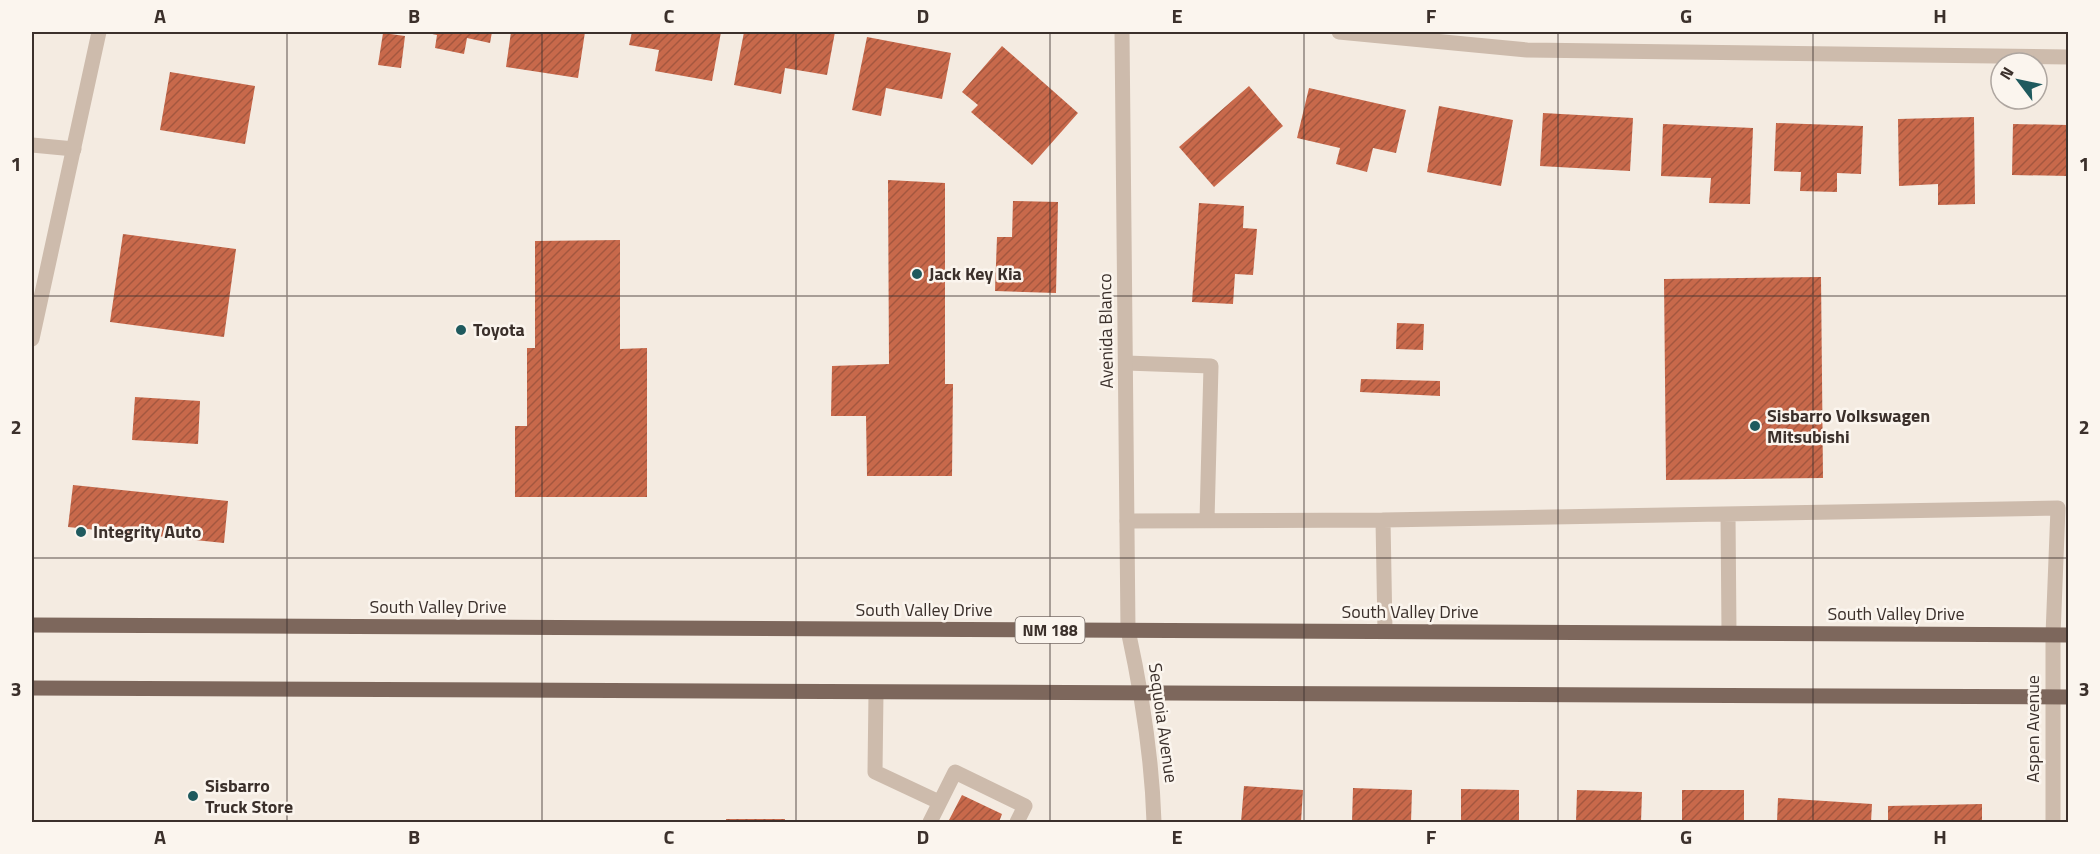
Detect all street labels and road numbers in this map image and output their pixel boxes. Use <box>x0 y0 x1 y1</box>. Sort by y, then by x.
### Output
street label: Avenida Blanco <box>1091 273 1120 389</box>
street label: South Valley Drive <box>369 593 507 620</box>
street label: South Valley Drive <box>855 596 993 623</box>
street label: South Valley Drive <box>1341 598 1479 625</box>
street label: South Valley Drive <box>1827 600 1965 627</box>
road number: NM 188 <box>1016 617 1084 643</box>
street label: Sequoia Avenue <box>1142 661 1185 785</box>
street label: Aspen Avenue <box>2019 675 2046 783</box>

